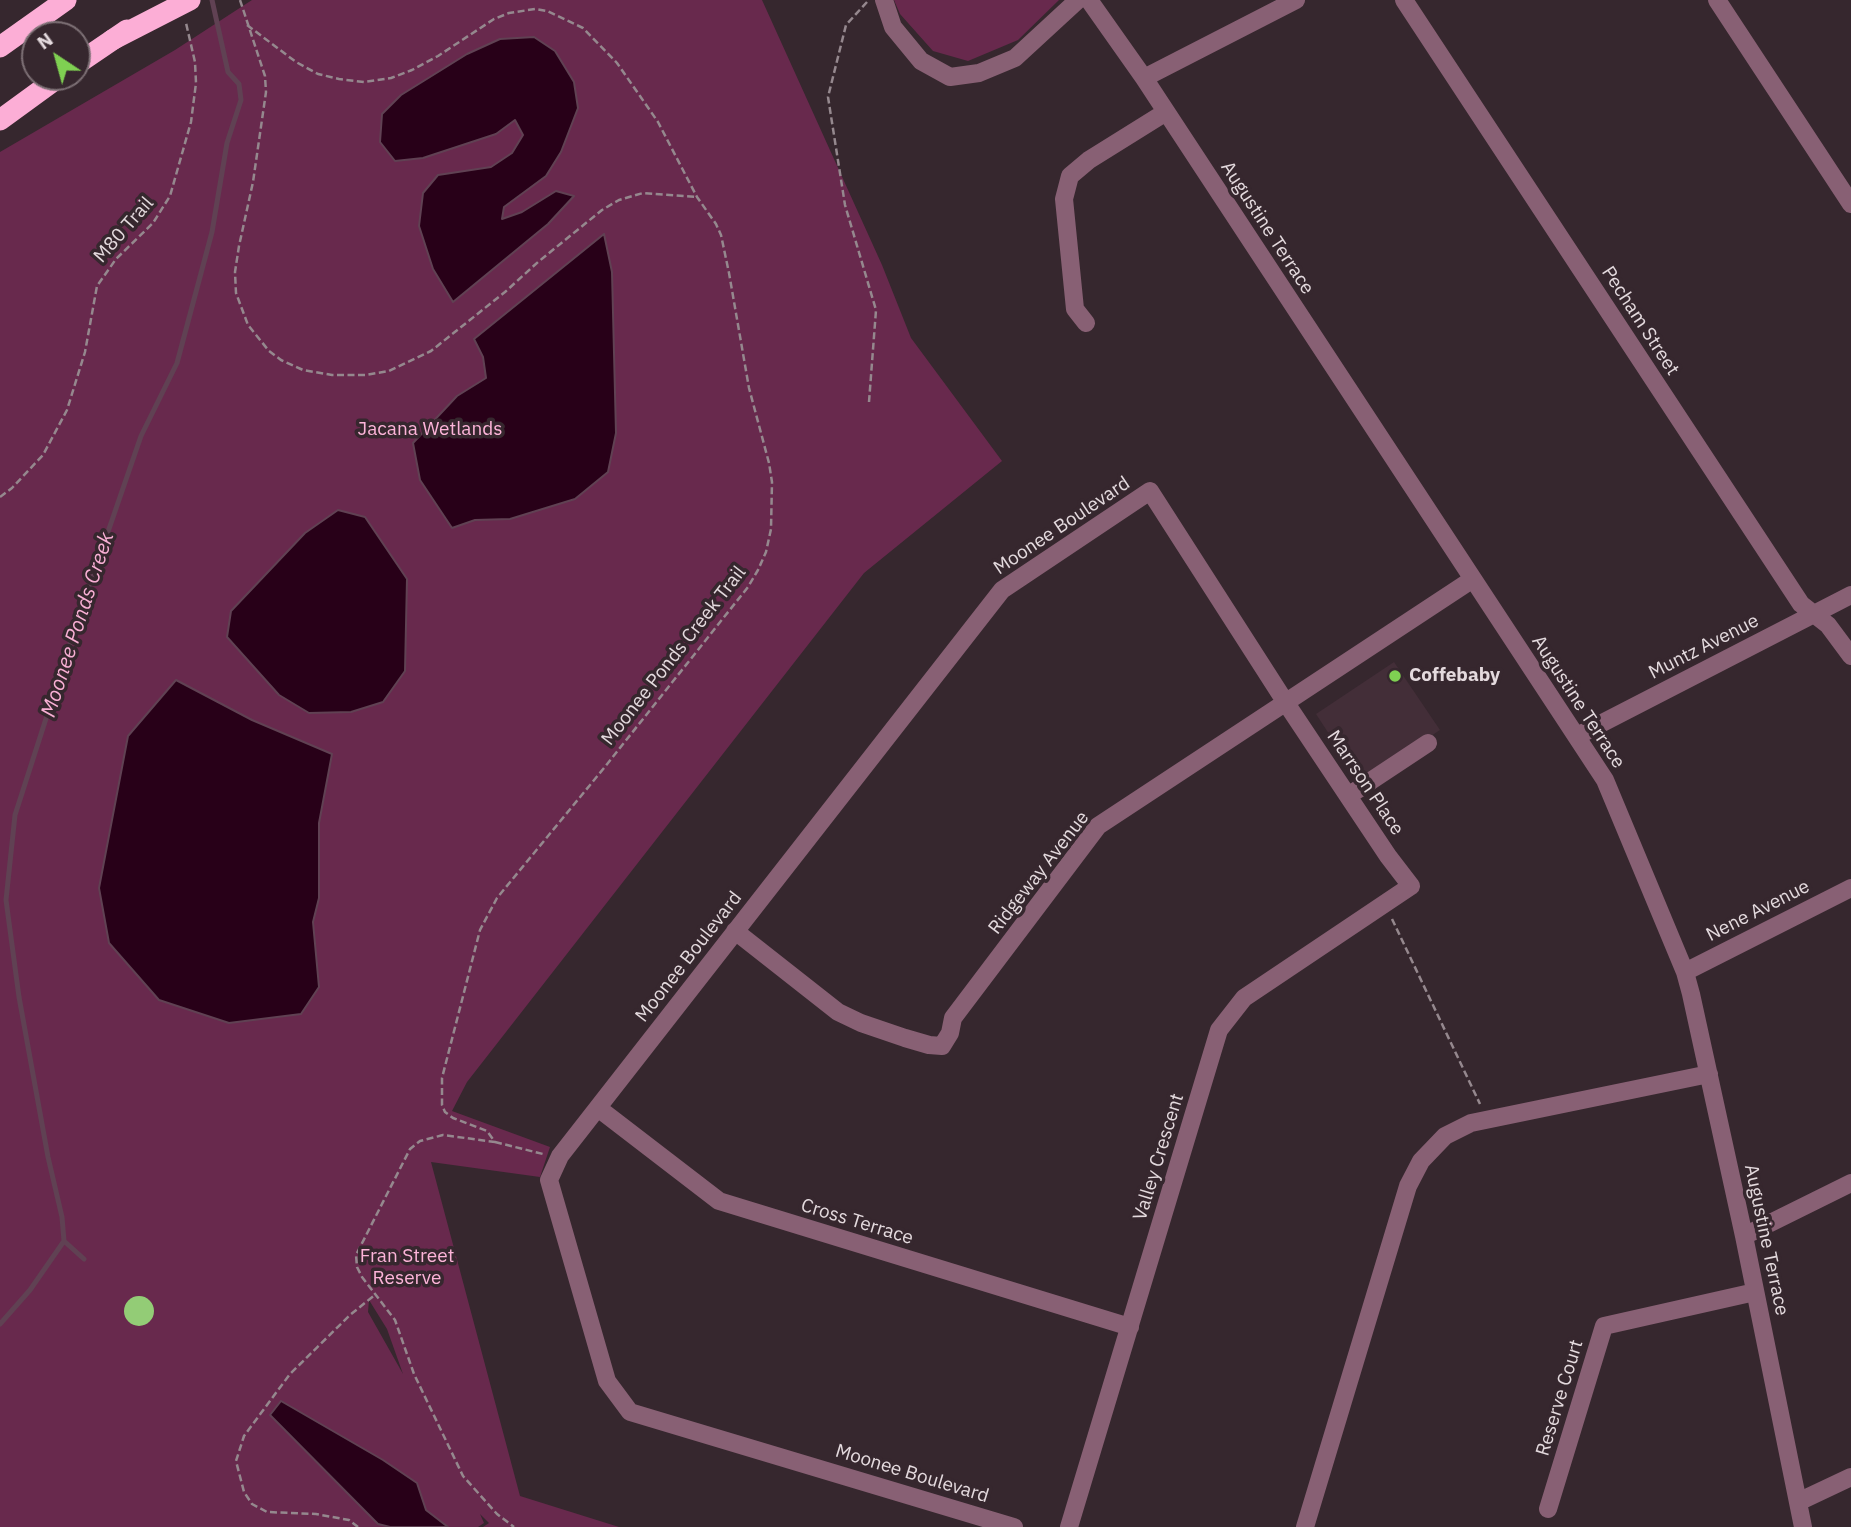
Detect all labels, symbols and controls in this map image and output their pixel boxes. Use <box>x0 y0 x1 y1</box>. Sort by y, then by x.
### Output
north arrow <box>21 21 91 91</box>
text: N <box>32 27 57 54</box>
street label: Augustine Terrace <box>1216 157 1318 299</box>
street label: M80 Trail <box>89 192 159 268</box>
street label: Pecham Street <box>1596 262 1684 380</box>
park label: Jacana Wetlands <box>357 419 503 441</box>
street label: Moonee Boulevard <box>990 472 1134 580</box>
water label: Moonee Ponds Creek <box>36 529 120 721</box>
street label: Moonee Ponds Creek Trail <box>597 562 751 750</box>
street label: Muntz Avenue <box>1645 610 1763 684</box>
street label: Augustine Terrace <box>1527 631 1629 773</box>
place label: Coffebaby <box>1409 665 1500 687</box>
marker: Coffebaby <box>1387 668 1403 684</box>
street label: Marrson Place <box>1322 726 1408 840</box>
street label: Ridgeway Avenue <box>984 807 1094 939</box>
street label: Nene Avenue <box>1702 875 1814 947</box>
street label: Moonee Boulevard <box>631 887 747 1027</box>
street label: Valley Crescent <box>1129 1091 1189 1223</box>
street label: Augustine Terrace <box>1739 1162 1793 1318</box>
street label: Cross Terrace <box>798 1194 916 1250</box>
park label: Fran Street Reserve <box>360 1246 454 1290</box>
street label: Reserve Court <box>1532 1337 1588 1459</box>
street label: Moonee Boulevard <box>832 1440 992 1508</box>

